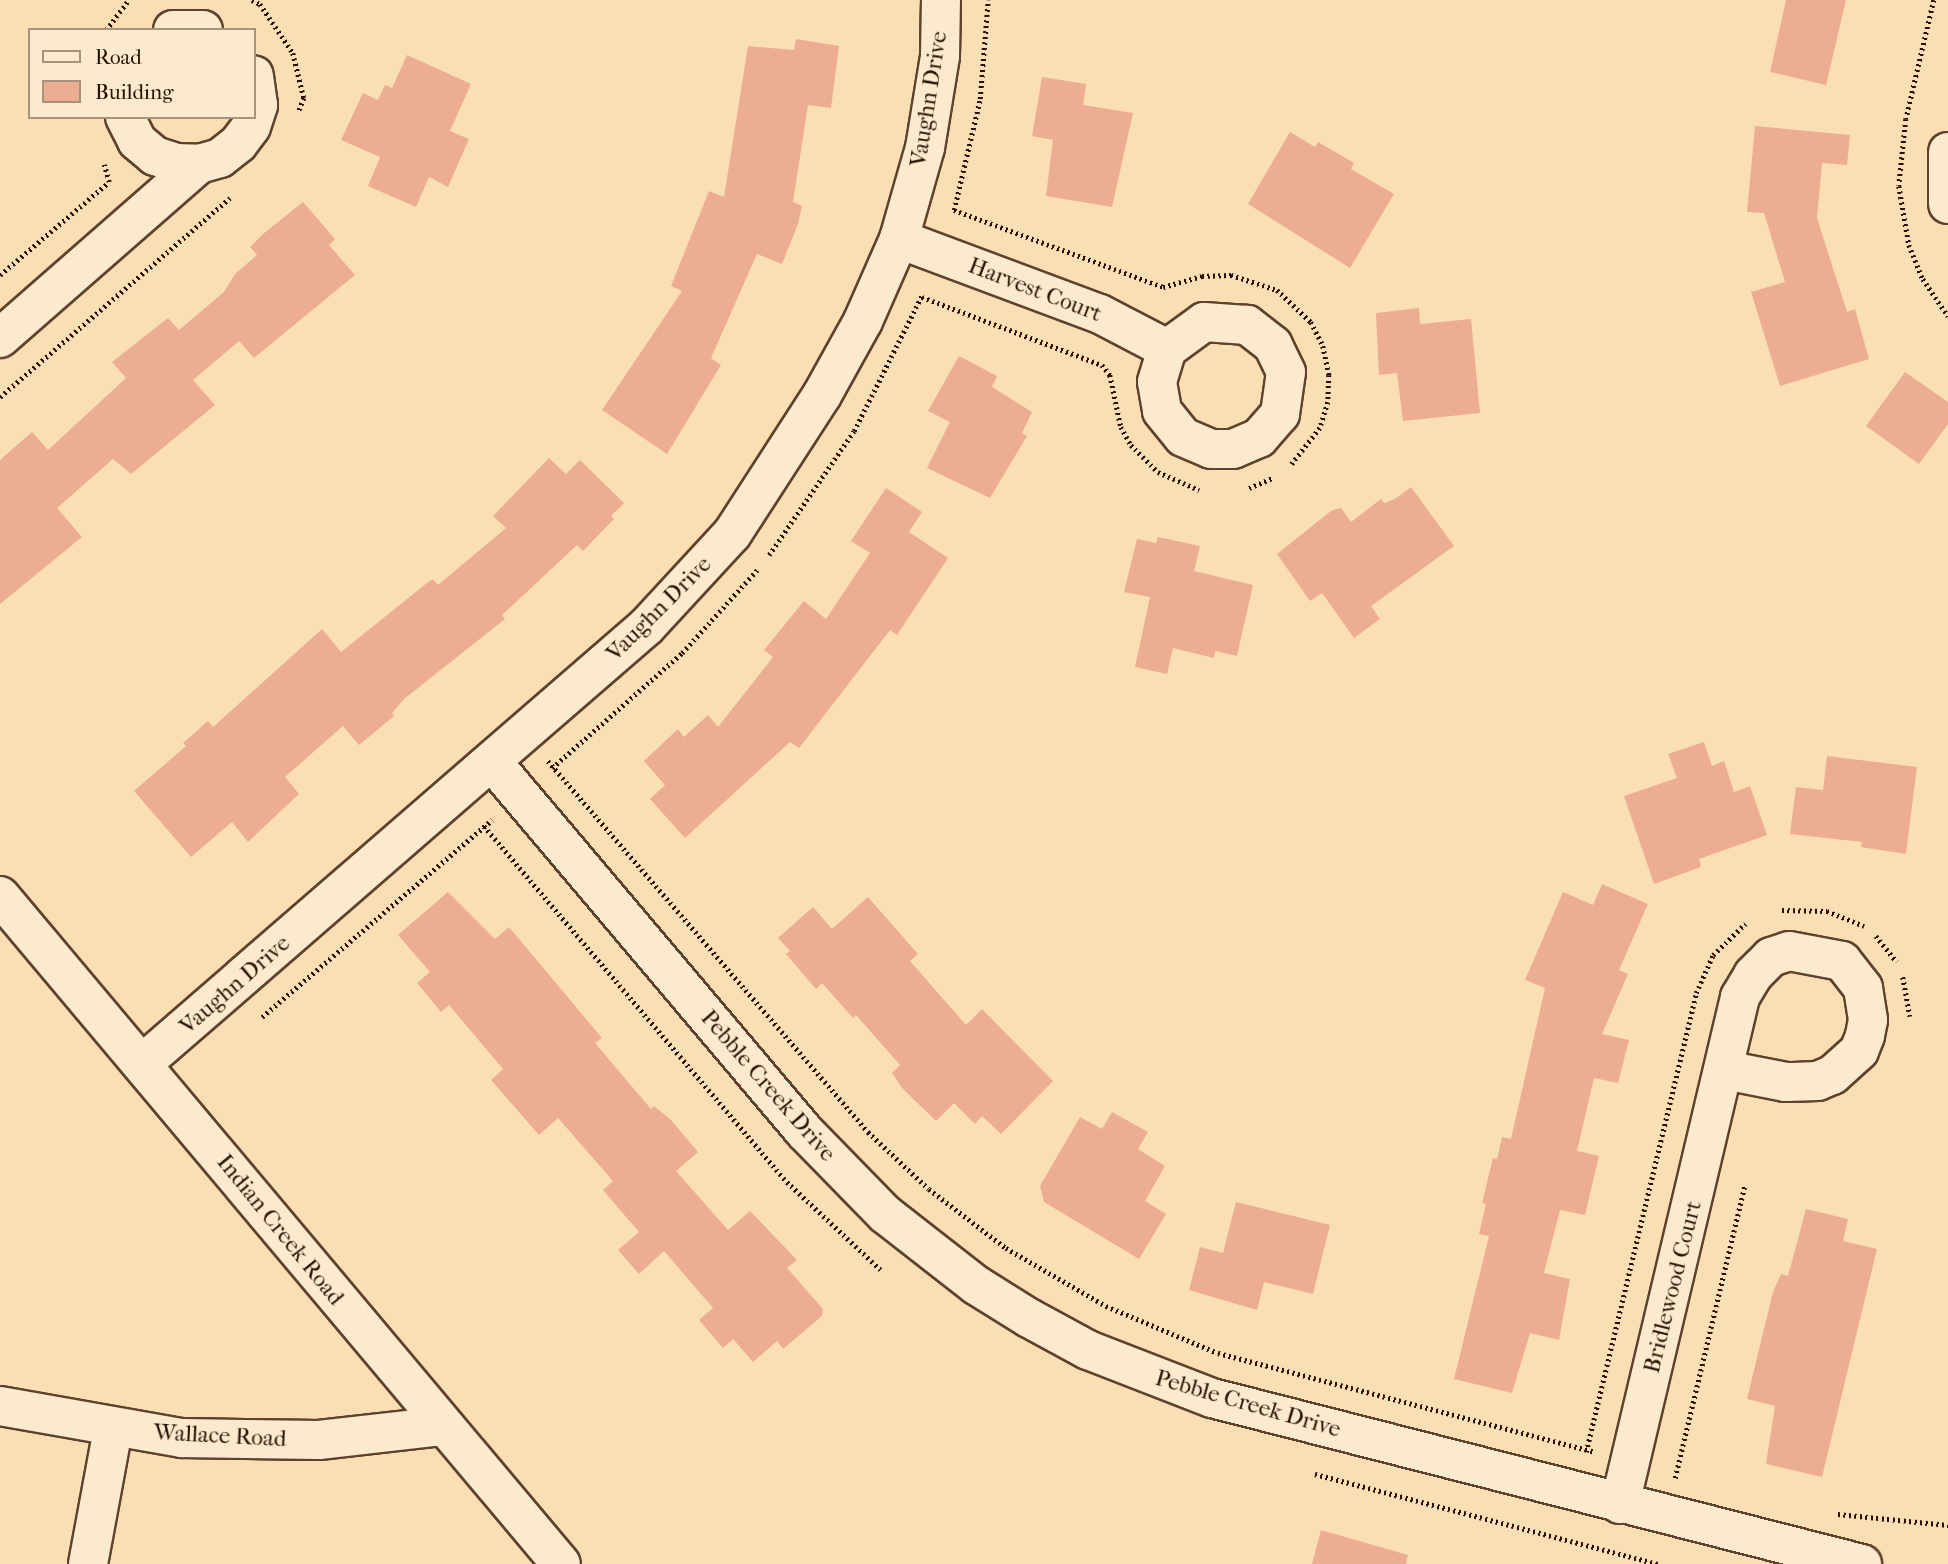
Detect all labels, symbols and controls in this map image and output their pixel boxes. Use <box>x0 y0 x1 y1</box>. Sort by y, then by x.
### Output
legend <box>28 28 256 119</box>
street label: Vaughn Drive <box>905 29 953 169</box>
text: Road <box>95 45 142 69</box>
text: Building <box>95 80 173 104</box>
street label: Harvest Court <box>964 252 1106 328</box>
street label: Vaughn Drive <box>601 551 717 667</box>
street label: Vaughn Drive <box>174 930 296 1040</box>
street label: Pebble Creek Drive <box>695 1005 841 1167</box>
street label: Indian Creek Road <box>211 1149 349 1311</box>
street label: Bridlewood Court <box>1638 1198 1708 1376</box>
street label: Pebble Creek Drive <box>1152 1364 1344 1444</box>
street label: Wallace Road <box>153 1419 287 1453</box>

